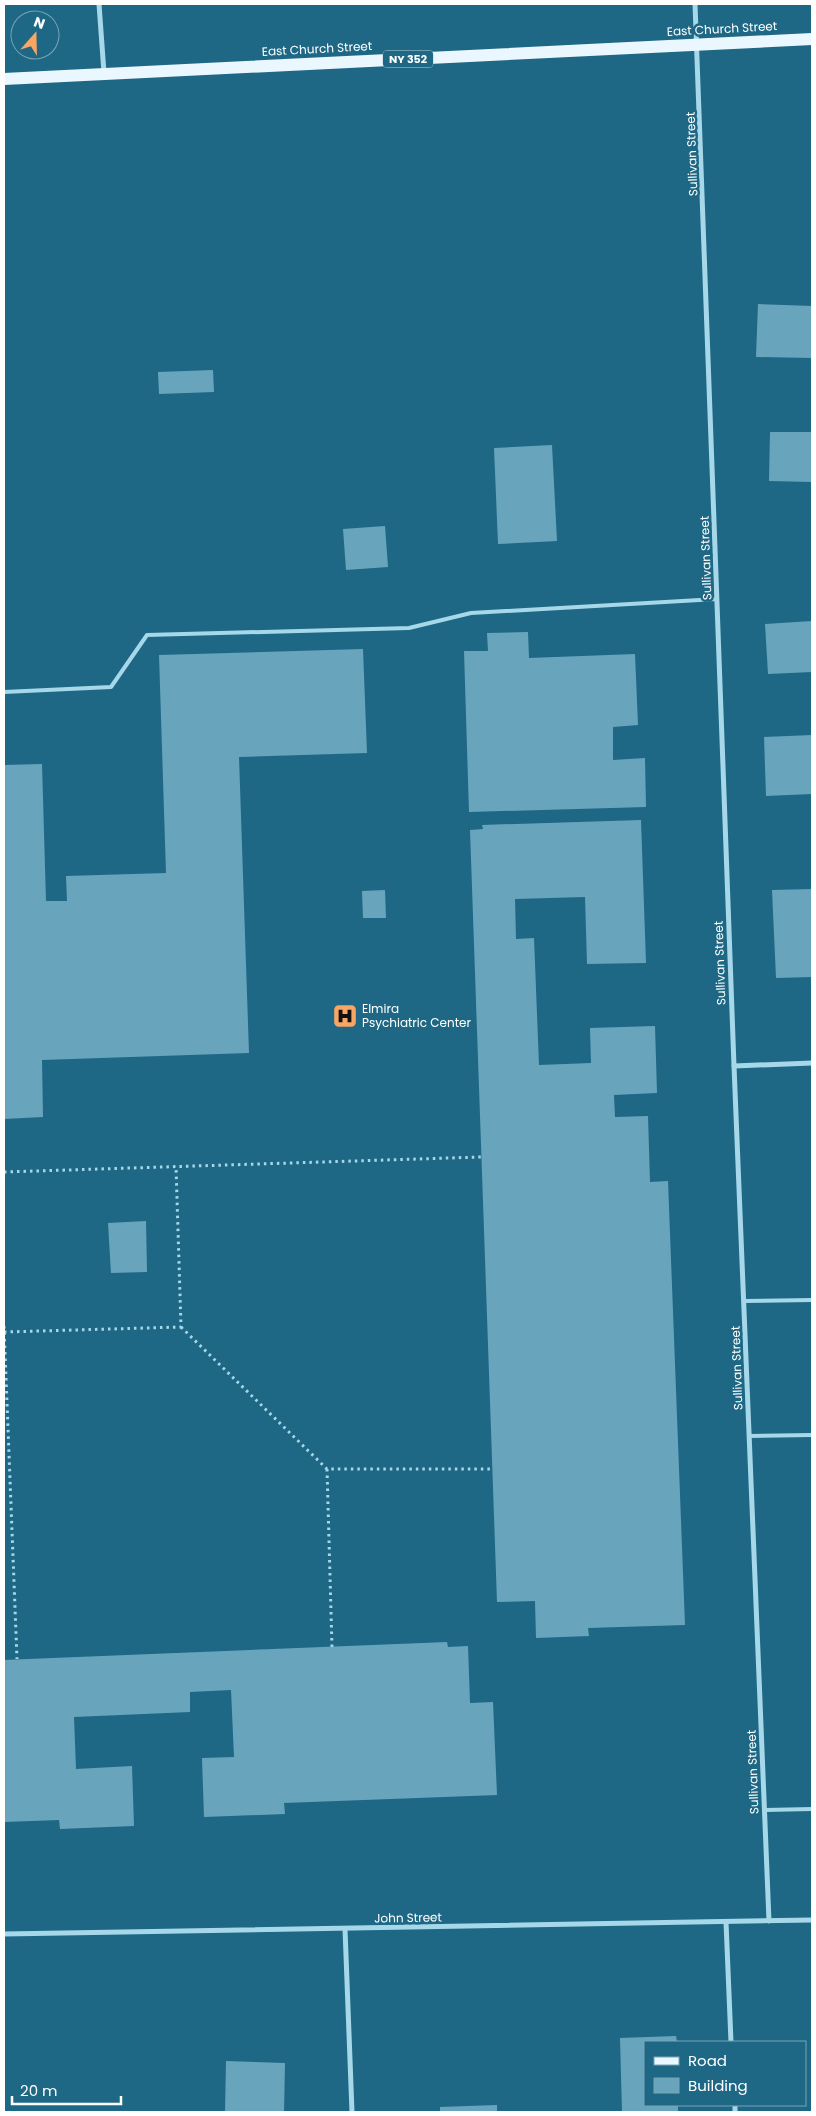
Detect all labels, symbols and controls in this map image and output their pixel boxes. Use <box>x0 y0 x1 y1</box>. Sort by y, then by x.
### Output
north arrow <box>10 10 60 60</box>
text: N <box>31 12 48 34</box>
street label: East Church Street <box>666 17 778 40</box>
street label: East Church Street <box>261 37 373 60</box>
road number: NY 352 <box>383 51 433 68</box>
street label: Sullivan Street <box>682 112 701 197</box>
street label: Sullivan Street <box>696 516 715 601</box>
street label: Sullivan Street <box>710 921 729 1006</box>
place label: Elmira Psychiatric Center <box>362 1000 471 1031</box>
hospital icon: Elmira Psychiatric Center <box>332 1003 358 1029</box>
street label: Sullivan Street <box>727 1326 746 1411</box>
street label: Sullivan Street <box>743 1730 762 1815</box>
street label: John Street <box>374 1908 442 1927</box>
legend <box>644 2041 806 2106</box>
text: Road <box>688 2050 727 2071</box>
scale bar <box>12 2074 121 2106</box>
text: Building <box>688 2075 748 2096</box>
text: 20 m <box>20 2080 58 2101</box>

